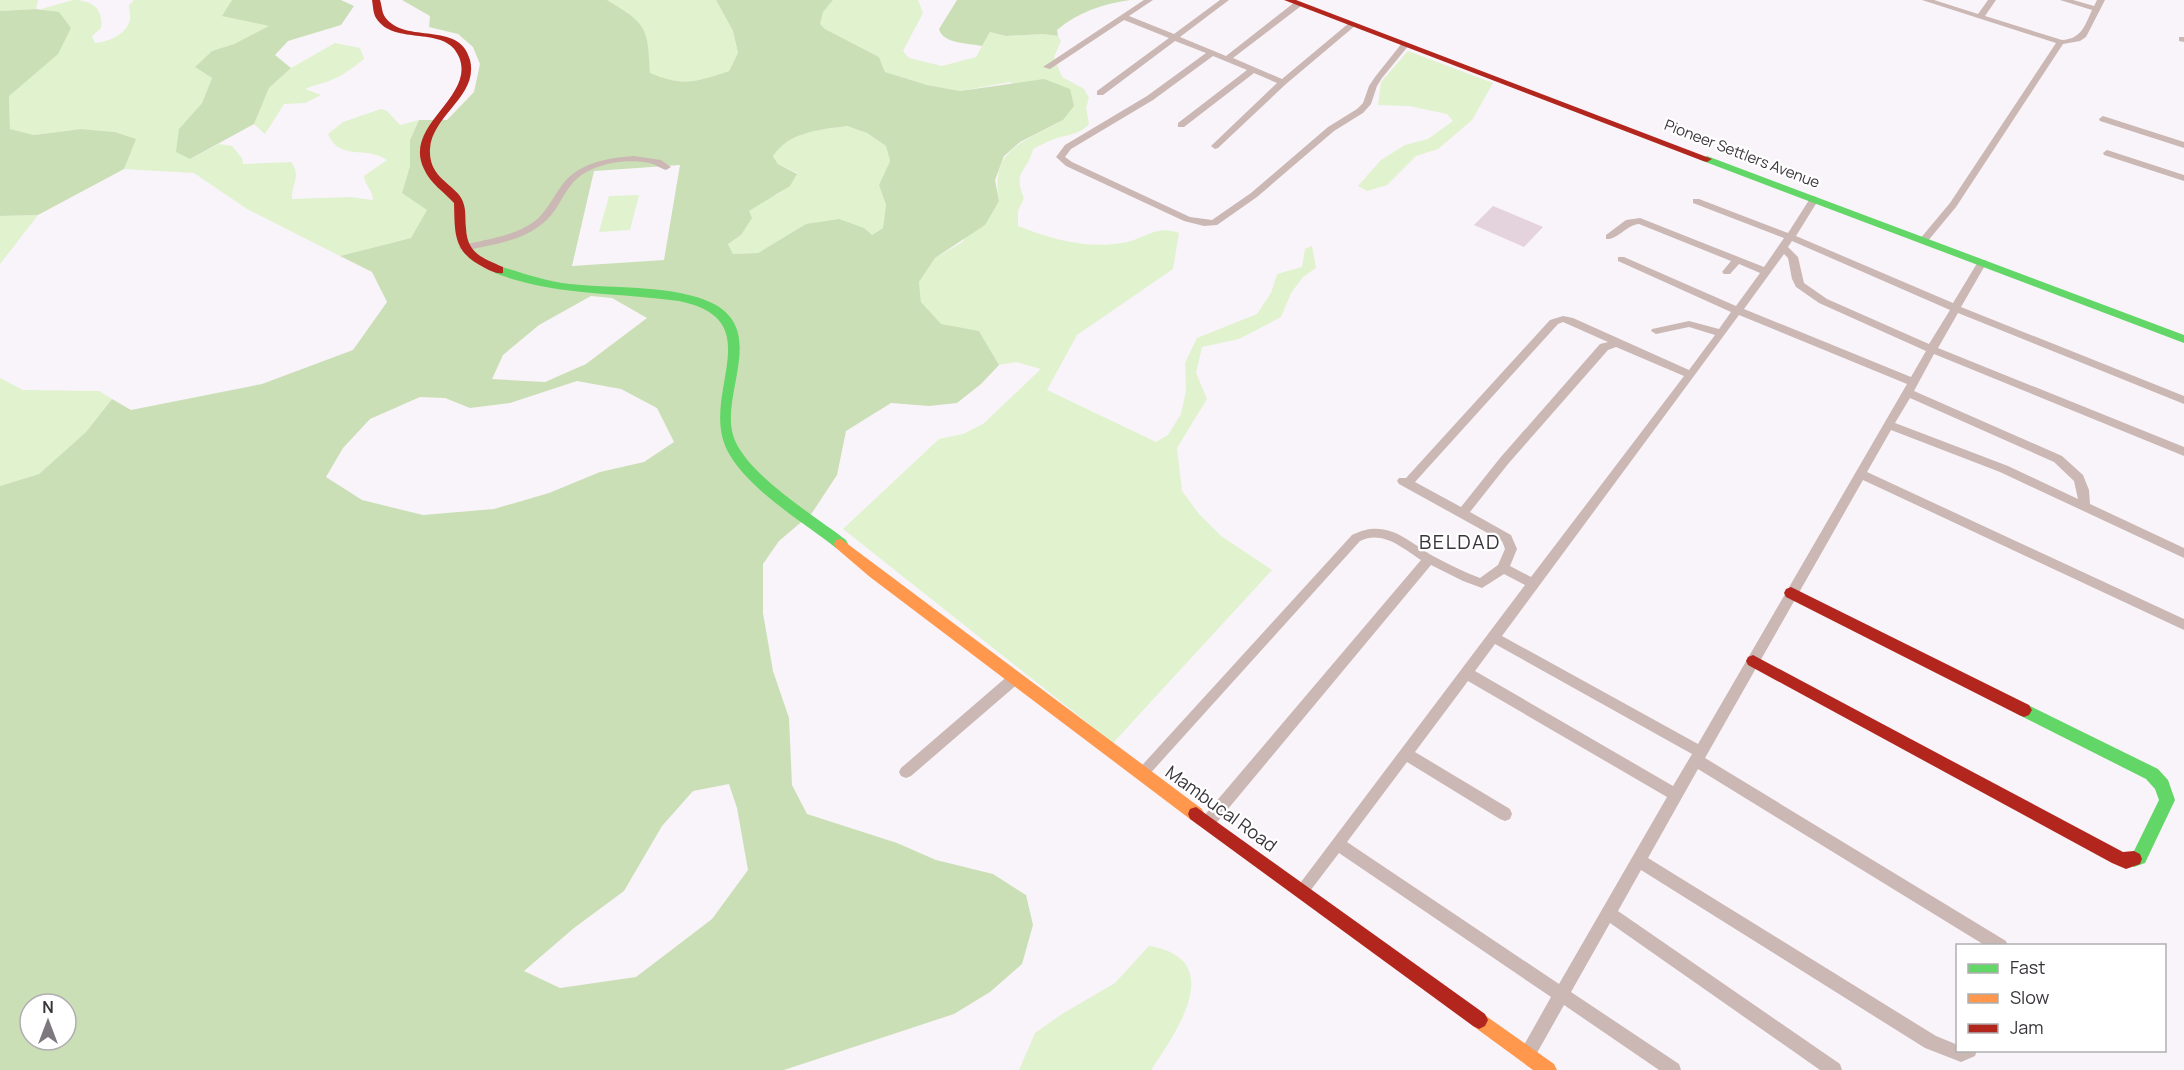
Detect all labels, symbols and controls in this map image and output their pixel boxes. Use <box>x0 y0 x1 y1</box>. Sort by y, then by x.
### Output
street label: Pioneer Settlers Avenue <box>1661 114 1823 193</box>
district label: BELDAD <box>1419 528 1501 555</box>
street label: Mambucal Road <box>1161 760 1282 857</box>
legend <box>1956 944 2166 1052</box>
text: Fast <box>2010 955 2045 979</box>
text: Slow <box>2010 985 2050 1009</box>
north arrow <box>18 992 78 1052</box>
text: N <box>42 996 54 1018</box>
text: Jam <box>2010 1015 2044 1039</box>

